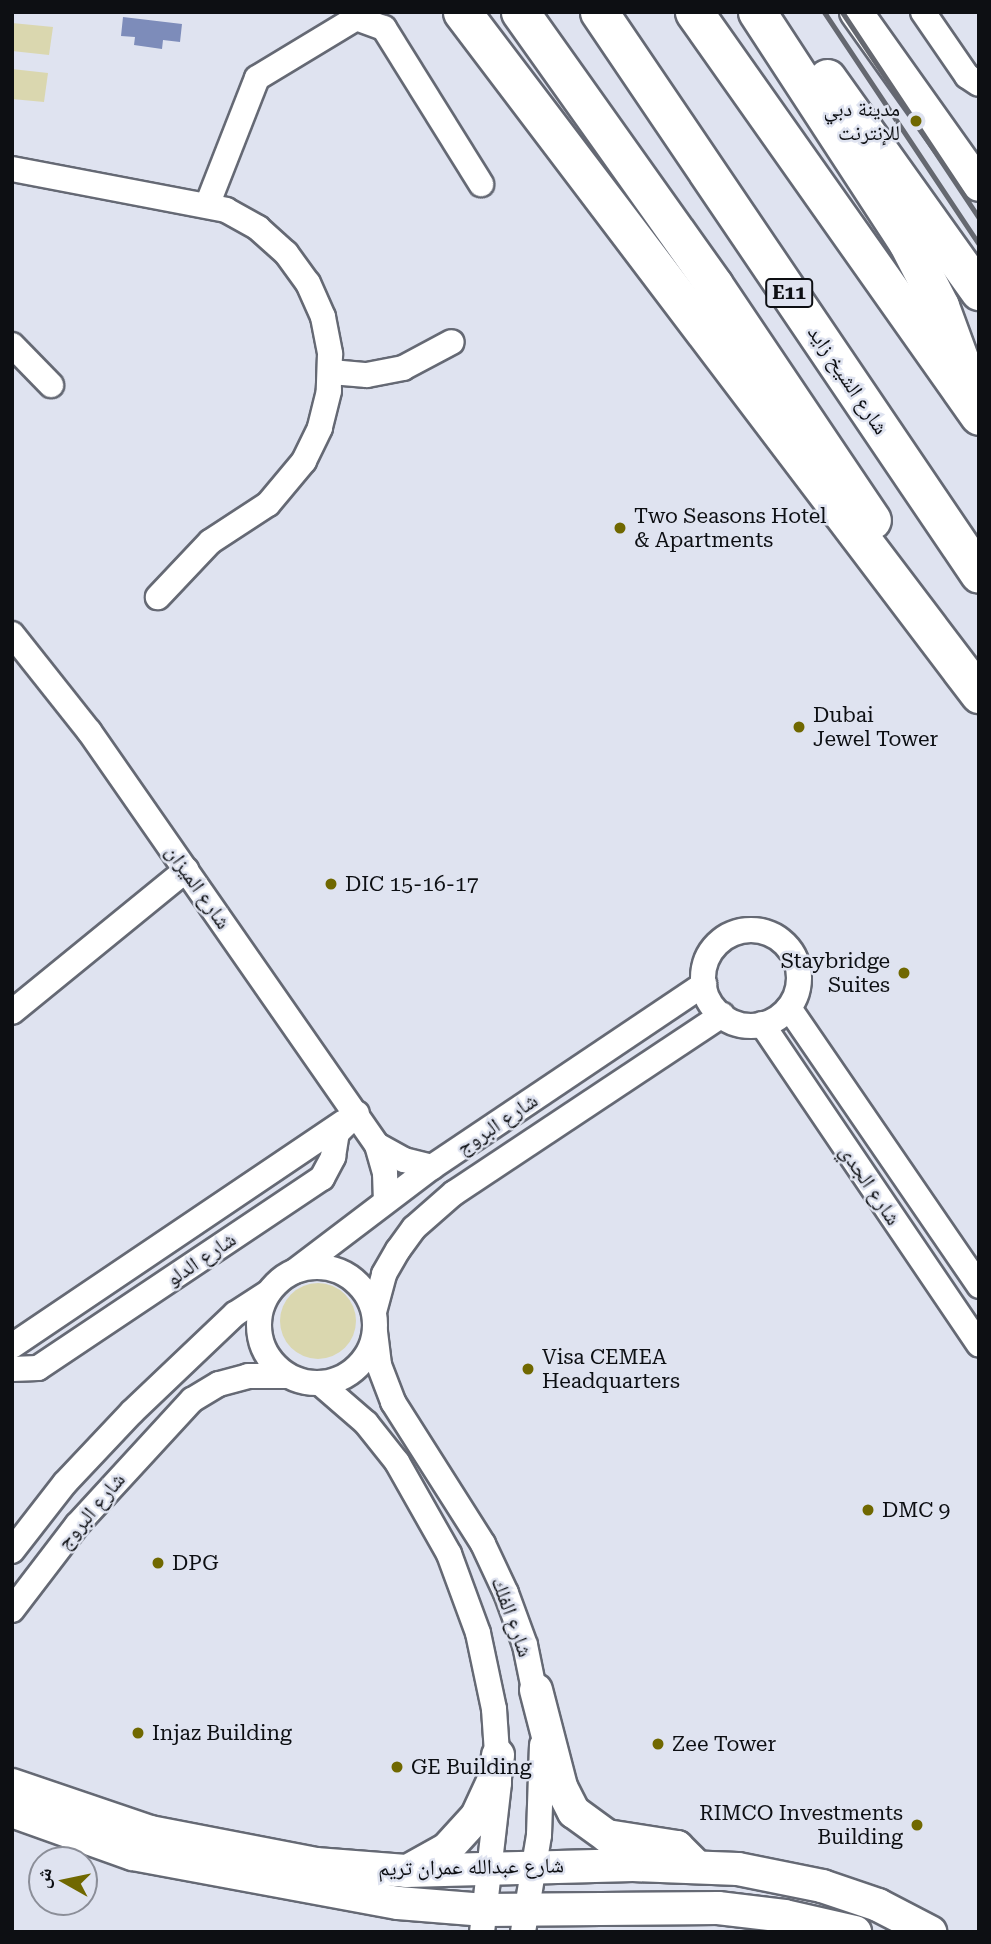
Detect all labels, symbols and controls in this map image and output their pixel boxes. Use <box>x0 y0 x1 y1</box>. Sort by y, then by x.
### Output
place label: مدينة دبي للإنترنت <box>823 96 900 146</box>
marker: مدينة دبي للإنترنت <box>906 111 926 131</box>
road number: E11 <box>764 278 814 308</box>
street label: شارع الشيخ زايد <box>802 321 894 439</box>
place label: Two Seasons Hotel & Apartments <box>634 503 827 553</box>
marker: Two Seasons Hotel & Apartments <box>612 520 628 536</box>
place label: Dubai Jewel Tower <box>813 702 938 752</box>
marker: Dubai Jewel Tower <box>791 719 807 735</box>
street label: شارع الميزان <box>160 840 236 934</box>
place label: DIC 15-16-17 <box>345 871 479 897</box>
marker: DIC 15-16-17 <box>323 876 339 892</box>
place label: Staybridge Suites <box>781 948 890 998</box>
marker: Staybridge Suites <box>896 965 912 981</box>
street label: شارع البروج <box>452 1088 542 1160</box>
street label: شارع الجدي <box>834 1140 906 1230</box>
street label: شارع الدلو <box>161 1226 241 1292</box>
place label: Visa CEMEA Headquarters <box>542 1344 680 1394</box>
marker: Visa CEMEA Headquarters <box>520 1361 536 1377</box>
street label: شارع البروج <box>52 1467 130 1555</box>
place label: DMC 9 <box>882 1497 950 1523</box>
marker: DMC 9 <box>860 1502 876 1518</box>
place label: DPG <box>172 1550 218 1576</box>
marker: DPG <box>150 1555 166 1571</box>
street label: شارع الفلك <box>486 1573 538 1661</box>
place label: Injaz Building <box>152 1720 292 1746</box>
marker: Injaz Building <box>130 1725 146 1741</box>
place label: Zee Tower <box>672 1731 776 1757</box>
marker: Zee Tower <box>650 1736 666 1752</box>
place label: GE Building <box>411 1754 532 1780</box>
marker: GE Building <box>389 1759 405 1775</box>
place label: RIMCO Investments Building <box>699 1800 903 1850</box>
marker: RIMCO Investments Building <box>909 1817 925 1833</box>
north arrow <box>28 1846 98 1916</box>
street label: شارع عبدالله عمران تريم <box>378 1853 564 1881</box>
text: ش <box>31 1866 57 1890</box>

